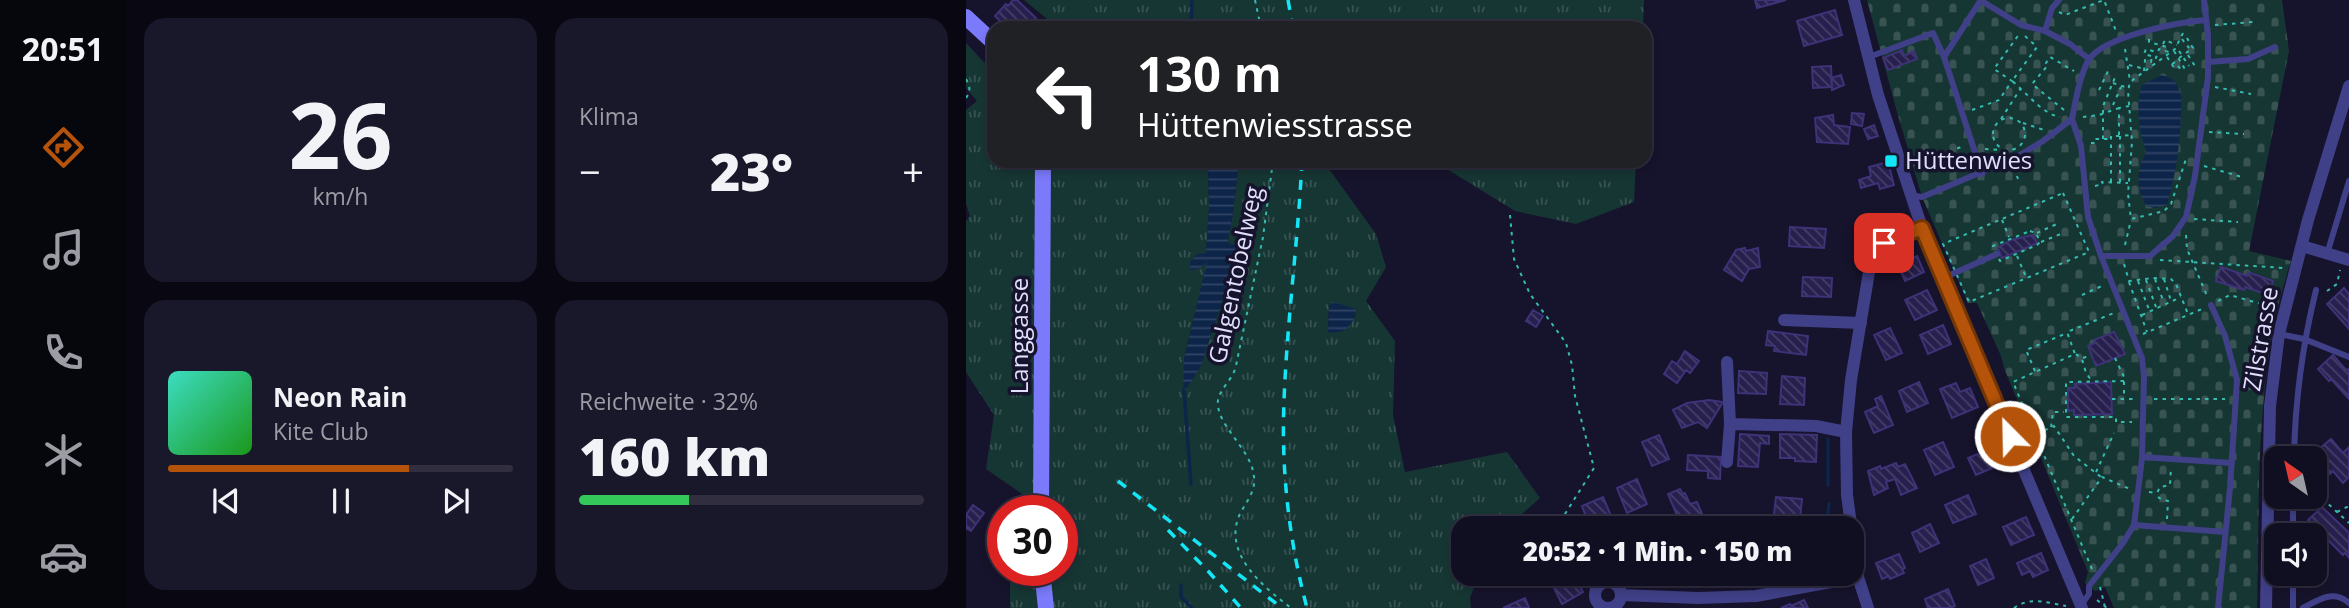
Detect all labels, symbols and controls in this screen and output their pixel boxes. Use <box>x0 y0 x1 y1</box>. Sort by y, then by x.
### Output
text: 20:51 <box>22 27 104 70</box>
text: 130 m <box>1137 40 1282 106</box>
icon: left <box>1022 49 1113 140</box>
text: 26 <box>288 72 393 196</box>
text: Klima <box>579 100 639 132</box>
text: Hüttenwiesstrasse <box>1137 103 1413 146</box>
icon: directions <box>39 123 88 172</box>
text: 23° <box>710 135 793 206</box>
place label: Hüttenwies <box>1905 143 2032 176</box>
text: − <box>579 145 601 197</box>
text: + <box>902 145 924 197</box>
marker: Hüttenwies <box>1883 153 1899 169</box>
text: km/h <box>313 180 368 212</box>
street label: Galgentobelweg <box>1200 183 1269 366</box>
pin <box>1854 213 1914 273</box>
icon: arrive <box>1865 224 1903 262</box>
icon: music <box>39 225 88 274</box>
street label: Langgasse <box>1002 278 1035 394</box>
street label: Zilstrasse <box>2234 284 2285 393</box>
icon: phone <box>39 328 88 377</box>
text: Neon Rain <box>273 379 407 415</box>
text: Reichweite · 32% <box>579 385 758 417</box>
position arrow <box>1973 399 2047 473</box>
text: Kite Club <box>273 415 368 447</box>
text: 160 km <box>579 420 770 491</box>
icon: climate <box>39 430 88 479</box>
north arrow <box>2264 446 2328 509</box>
map controls <box>2264 446 2327 586</box>
icon: previous <box>207 482 245 520</box>
icon: pause <box>322 482 360 520</box>
icon: next <box>437 482 475 520</box>
speed limit sign: 30 <box>987 495 1078 586</box>
button: sound <box>2264 523 2327 586</box>
icon: car <box>39 532 88 581</box>
text: 20:52 · 1 Min. · 150 m <box>1523 533 1792 569</box>

